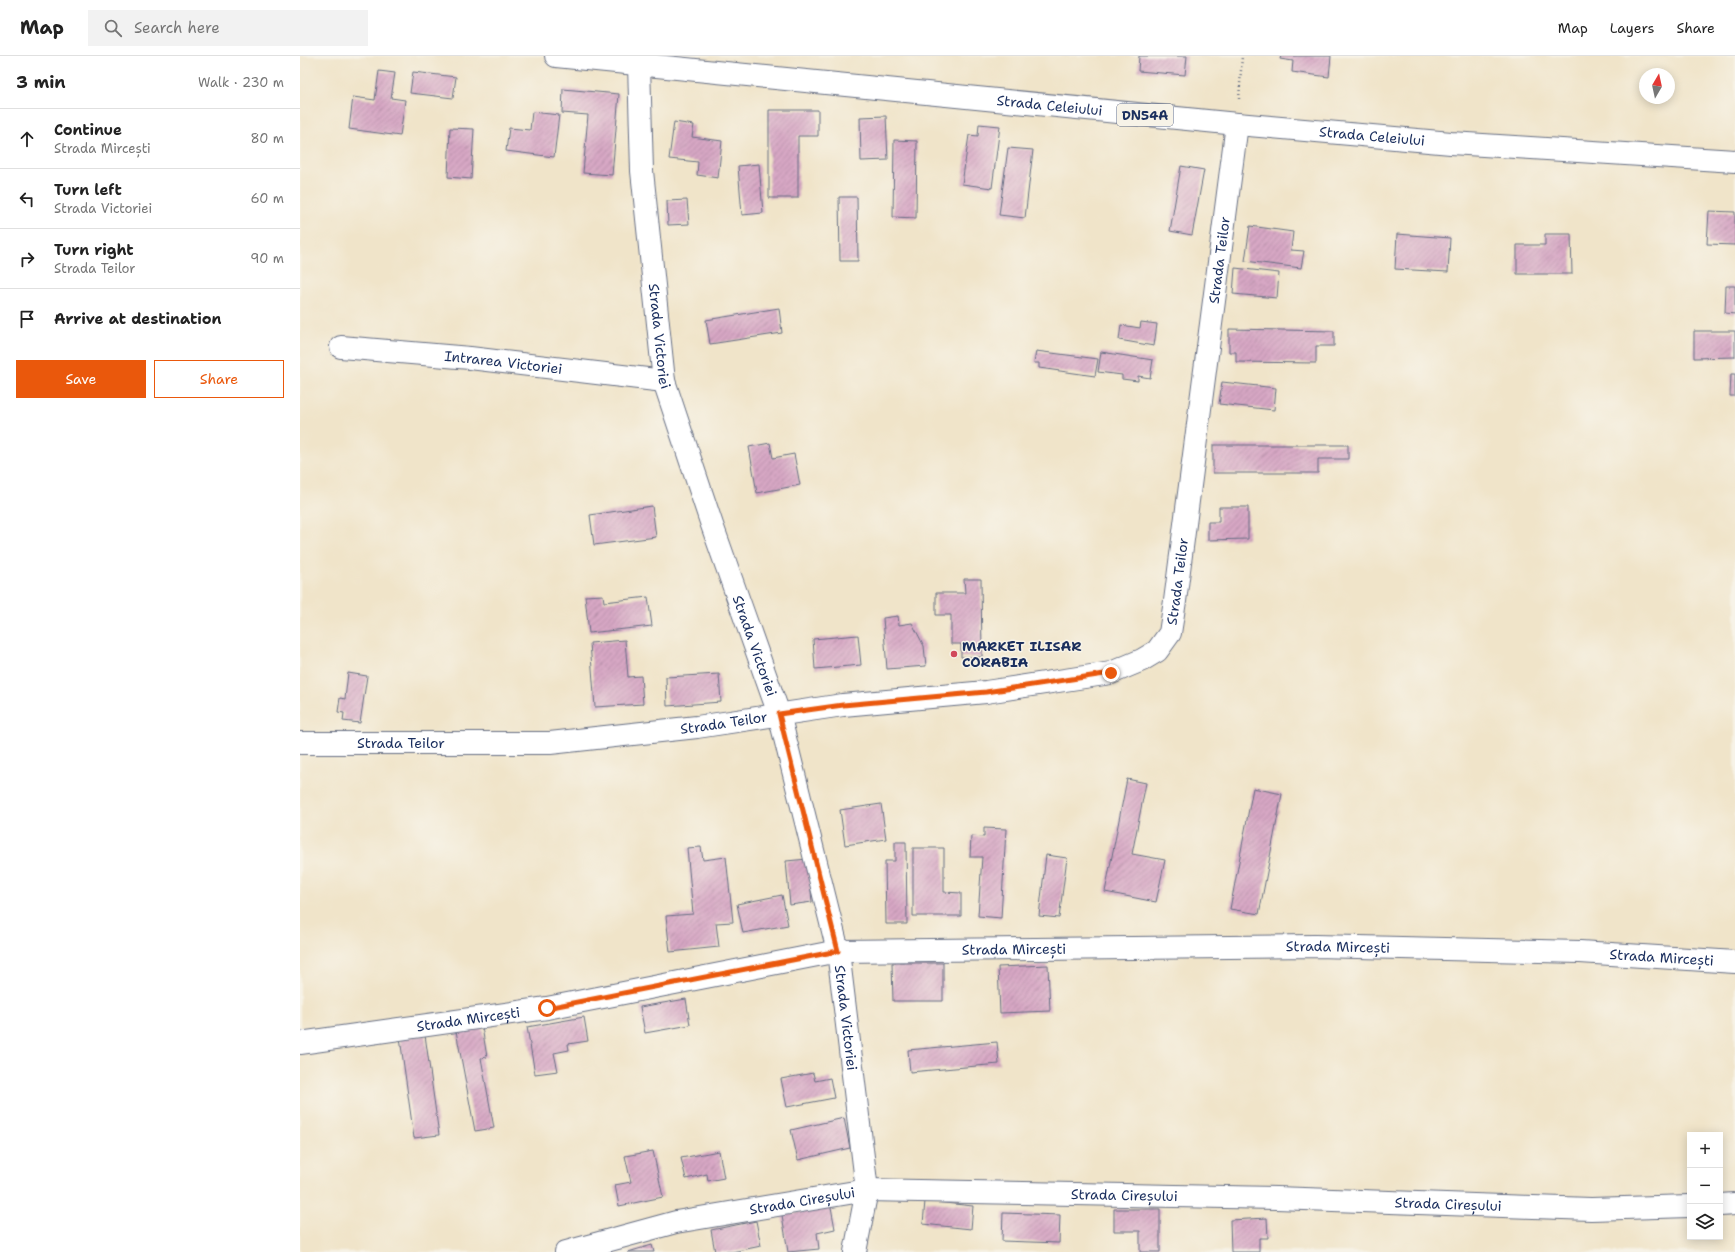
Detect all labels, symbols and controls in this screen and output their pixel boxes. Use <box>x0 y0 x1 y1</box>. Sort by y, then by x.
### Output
search box <box>88 10 368 46</box>
text: Map <box>20 15 64 40</box>
icon: search <box>102 17 124 39</box>
text: Search here <box>134 18 220 38</box>
text: Map <box>1558 19 1588 37</box>
text: Layers <box>1610 19 1654 37</box>
text: Share <box>1676 19 1715 37</box>
north arrow <box>1639 68 1675 104</box>
text: 3 min <box>16 71 66 93</box>
text: Walk · 230 m <box>198 74 284 91</box>
street label: Strada Celeiului <box>996 91 1103 120</box>
road number: DN54A <box>1117 104 1173 126</box>
text: Continue <box>54 120 122 140</box>
street label: Strada Celeiului <box>1318 122 1426 150</box>
icon: ahead <box>16 128 38 150</box>
text: 80 m <box>250 130 284 147</box>
text: Strada Mircești <box>54 140 151 157</box>
text: Turn left <box>54 180 122 200</box>
icon: left <box>16 188 38 210</box>
text: 60 m <box>251 190 284 207</box>
text: Strada Victoriei <box>54 200 152 217</box>
street label: Strada Teilor <box>1205 215 1234 305</box>
text: Turn right <box>54 240 134 260</box>
icon: right <box>16 248 38 270</box>
text: 90 m <box>250 250 284 267</box>
text: Strada Teilor <box>54 260 135 277</box>
street label: Strada Victoriei <box>645 282 675 391</box>
icon: arrive <box>16 308 38 330</box>
text: Arrive at destination <box>54 309 222 329</box>
street label: Intrarea Victoriei <box>444 347 563 378</box>
button: Save <box>16 360 146 398</box>
button: Share <box>154 360 284 398</box>
street label: Strada Teilor <box>1162 536 1192 626</box>
street label: Strada Victoriei <box>729 593 781 699</box>
place label: MARKET ILISAR CORABIA <box>962 637 1082 671</box>
marker: MARKET ILISAR CORABIA <box>949 649 959 659</box>
route end <box>1102 664 1120 682</box>
street label: Strada Teilor <box>679 707 769 738</box>
street label: Strada Teilor <box>357 734 445 752</box>
street label: Strada Mircești <box>1286 937 1390 957</box>
street label: Strada Mircești <box>962 940 1066 959</box>
street label: Strada Mircești <box>1609 945 1714 970</box>
street label: Strada Victoriei <box>831 964 861 1071</box>
route start <box>538 999 556 1017</box>
street label: Strada Mircești <box>415 1003 521 1035</box>
map controls <box>1687 1132 1723 1240</box>
button: + <box>1687 1132 1723 1168</box>
button: − <box>1687 1168 1723 1204</box>
street label: Strada Cireșului <box>748 1183 856 1219</box>
street label: Strada Cireșului <box>1071 1185 1178 1206</box>
street label: Strada Cireșului <box>1394 1193 1502 1215</box>
button: layers <box>1687 1204 1723 1240</box>

